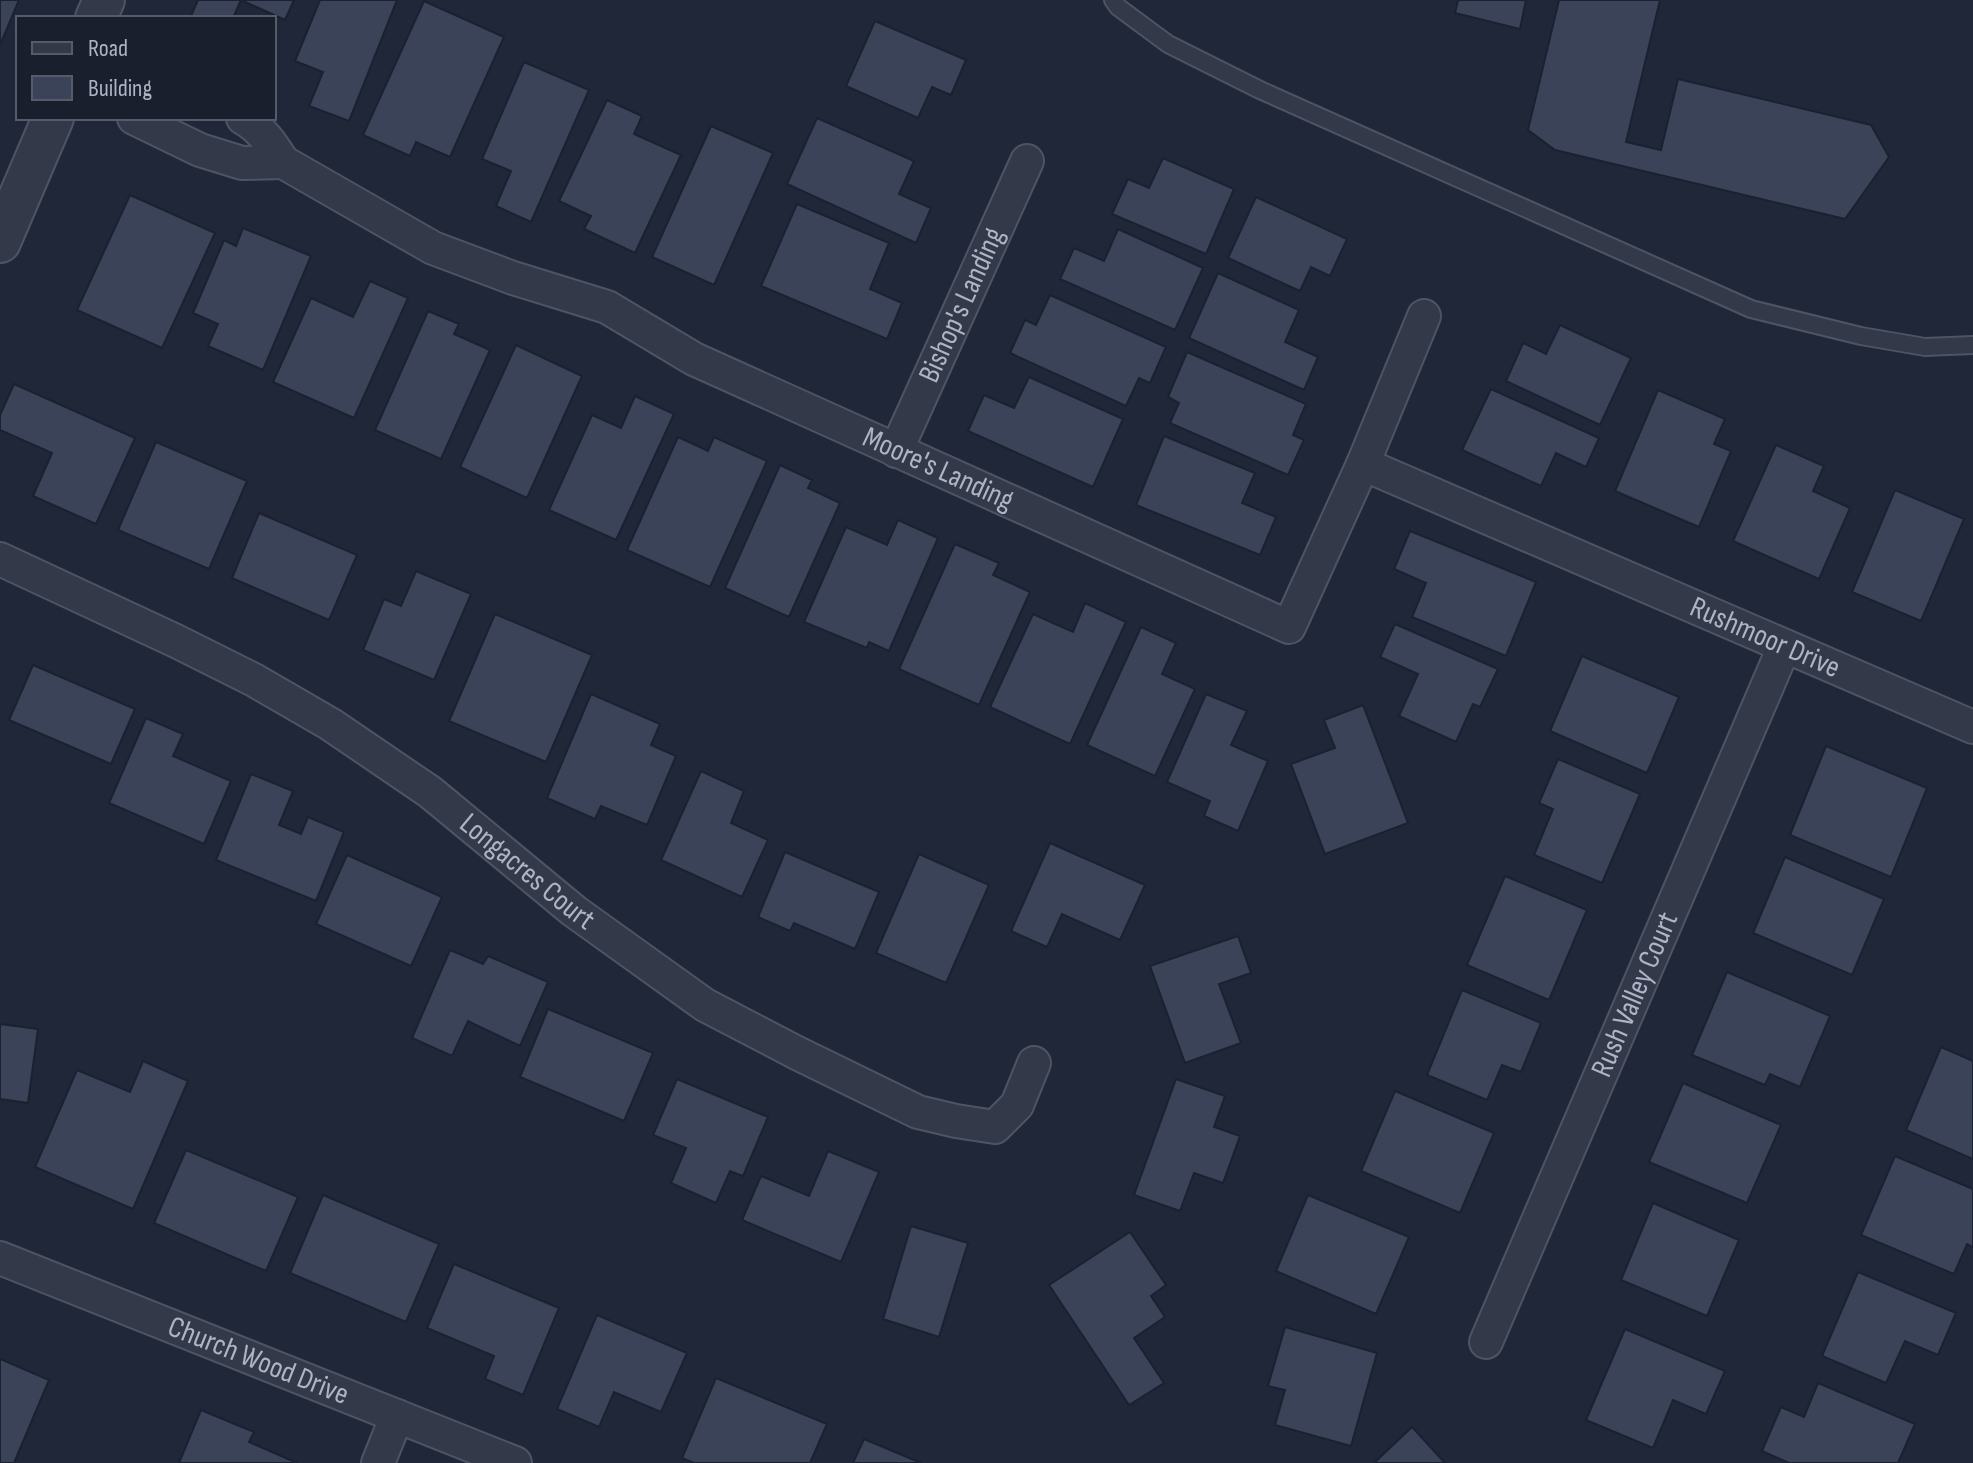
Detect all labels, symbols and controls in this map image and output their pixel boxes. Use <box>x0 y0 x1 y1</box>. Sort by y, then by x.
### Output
legend <box>16 16 276 120</box>
text: Road <box>88 34 128 63</box>
text: Building <box>88 74 152 103</box>
street label: Bishop's Landing <box>911 222 1012 388</box>
street label: Moore's Landing <box>857 419 1019 519</box>
street label: Rushmoor Drive <box>1684 589 1846 686</box>
street label: Longacres Court <box>452 806 602 938</box>
street label: Rush Valley Court <box>1584 907 1686 1082</box>
street label: Church Wood Drive <box>163 1309 354 1413</box>

